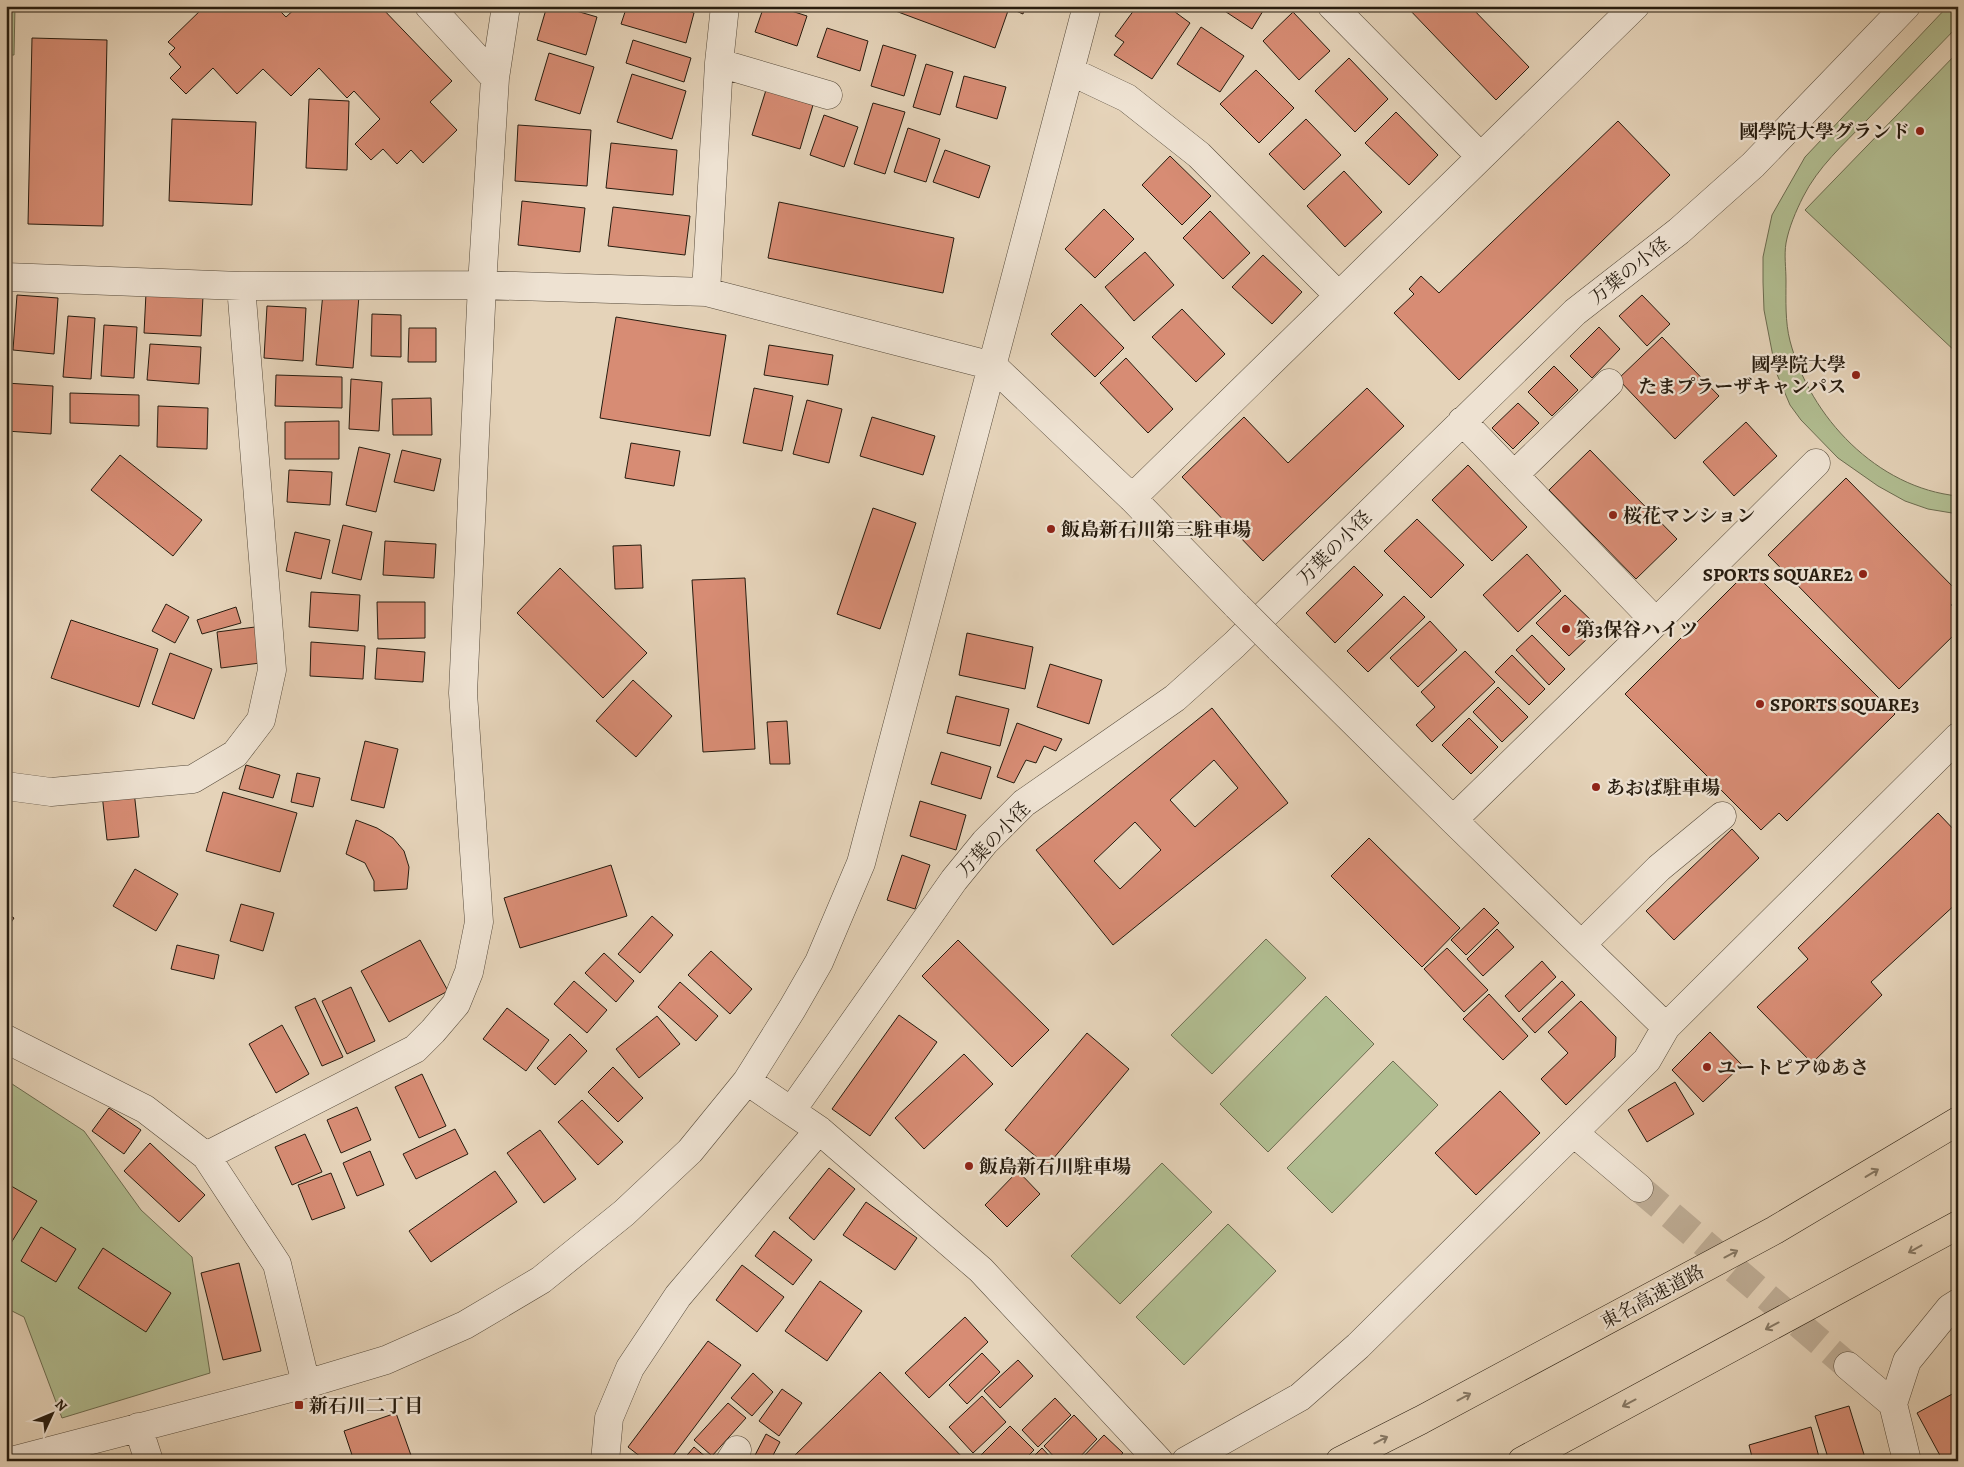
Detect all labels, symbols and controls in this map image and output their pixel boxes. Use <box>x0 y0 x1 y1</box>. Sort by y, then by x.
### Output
place label: 國學院大學グランド <box>1739 119 1910 145</box>
marker: 國學院大學グランド <box>1914 125 1926 137</box>
street label: 万葉の小径 <box>1584 231 1675 310</box>
place label: 國學院大學 たまプラーザキャンパス <box>1638 352 1846 400</box>
marker: 國學院大學 たまプラーザキャンパス <box>1850 369 1862 381</box>
place label: 桜花マンション <box>1623 503 1755 529</box>
street label: 万葉の小径 <box>1292 505 1377 590</box>
marker: 桜花マンション <box>1607 509 1619 521</box>
place label: 飯島新石川第三駐車場 <box>1061 517 1251 543</box>
marker: 飯島新石川第三駐車場 <box>1045 523 1057 535</box>
place label: SPORTS SQUARE2 <box>1703 562 1853 588</box>
marker: SPORTS SQUARE2 <box>1857 568 1869 580</box>
place label: 第3保谷ハイツ <box>1576 617 1698 643</box>
marker: 第3保谷ハイツ <box>1560 623 1572 635</box>
place label: SPORTS SQUARE3 <box>1770 692 1919 718</box>
marker: SPORTS SQUARE3 <box>1754 698 1766 710</box>
place label: あおば駐車場 <box>1606 775 1720 801</box>
marker: あおば駐車場 <box>1590 781 1602 793</box>
street label: 万葉の小径 <box>951 796 1036 883</box>
place label: ユートピアゆあさ <box>1717 1055 1869 1081</box>
marker: ユートピアゆあさ <box>1701 1061 1713 1073</box>
place label: 飯島新石川駐車場 <box>979 1154 1131 1180</box>
marker: 飯島新石川駐車場 <box>963 1160 975 1172</box>
one-way arrow <box>1864 1167 1878 1177</box>
one-way arrow <box>1908 1245 1923 1254</box>
one-way arrow <box>1723 1249 1738 1258</box>
street label: 東名高速道路 <box>1596 1259 1709 1335</box>
one-way arrow <box>1765 1322 1780 1331</box>
north arrow <box>28 1390 78 1440</box>
one-way arrow <box>1457 1392 1472 1402</box>
place label: 新石川二丁目 <box>309 1393 423 1419</box>
text: N <box>51 1395 71 1416</box>
marker: 新石川二丁目 <box>293 1399 305 1411</box>
one-way arrow <box>1622 1399 1637 1408</box>
one-way arrow <box>1373 1435 1388 1444</box>

